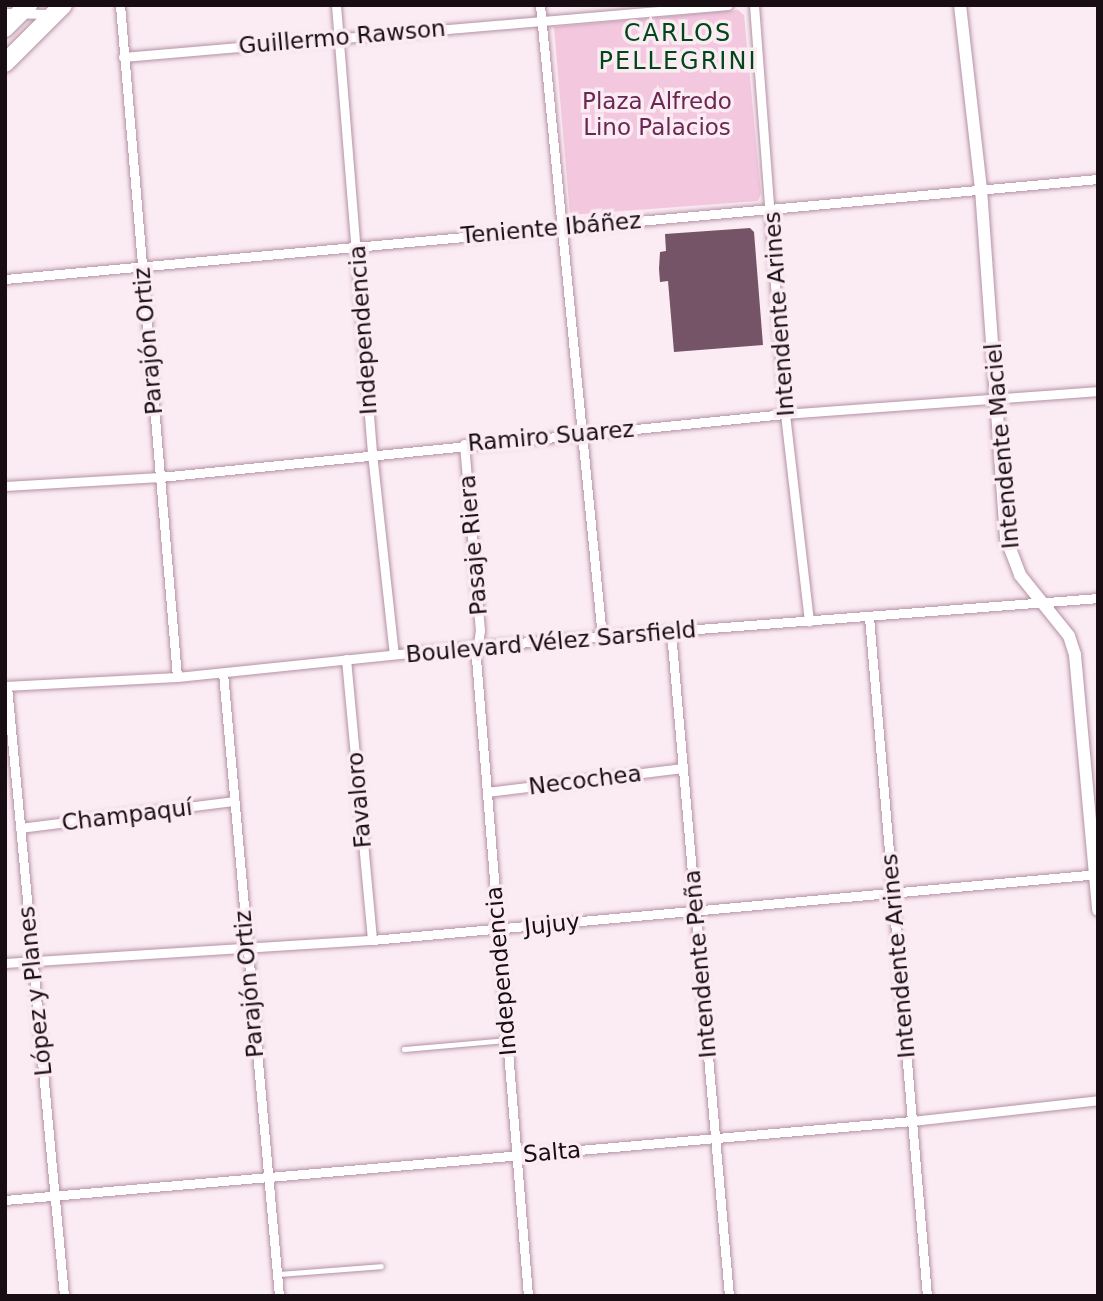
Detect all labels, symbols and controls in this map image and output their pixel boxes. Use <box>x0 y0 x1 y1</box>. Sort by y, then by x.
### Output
street label: Guillermo Rawson <box>237 14 447 60</box>
district label: CARLOS PELLEGRINI <box>600 20 756 76</box>
park label: Plaza Alfredo Lino Palacios <box>582 87 732 141</box>
street label: Teniente Ibáñez <box>460 206 642 250</box>
street label: Intendente Arines <box>758 211 800 417</box>
street label: Independencia <box>343 244 383 416</box>
street label: Parajón Ortiz <box>128 266 168 416</box>
street label: Intendente Maciel <box>979 342 1025 550</box>
street label: Ramiro Suarez <box>467 415 635 457</box>
street label: Pasaje Riera <box>453 474 493 616</box>
street label: Boulevard Vélez Sarsfield <box>405 616 697 668</box>
street label: Favaloro <box>341 751 377 849</box>
street label: Necochea <box>527 759 643 801</box>
street label: Champaquí <box>60 793 194 837</box>
street label: Intendente Arines <box>875 853 921 1059</box>
street label: Intendente Peña <box>678 869 722 1059</box>
street label: Independencia <box>480 885 522 1057</box>
street label: López y Planes <box>12 905 58 1077</box>
street label: Jujuy <box>523 907 581 941</box>
street label: Parajón Ortiz <box>229 909 269 1059</box>
street label: Salta <box>522 1136 582 1168</box>

